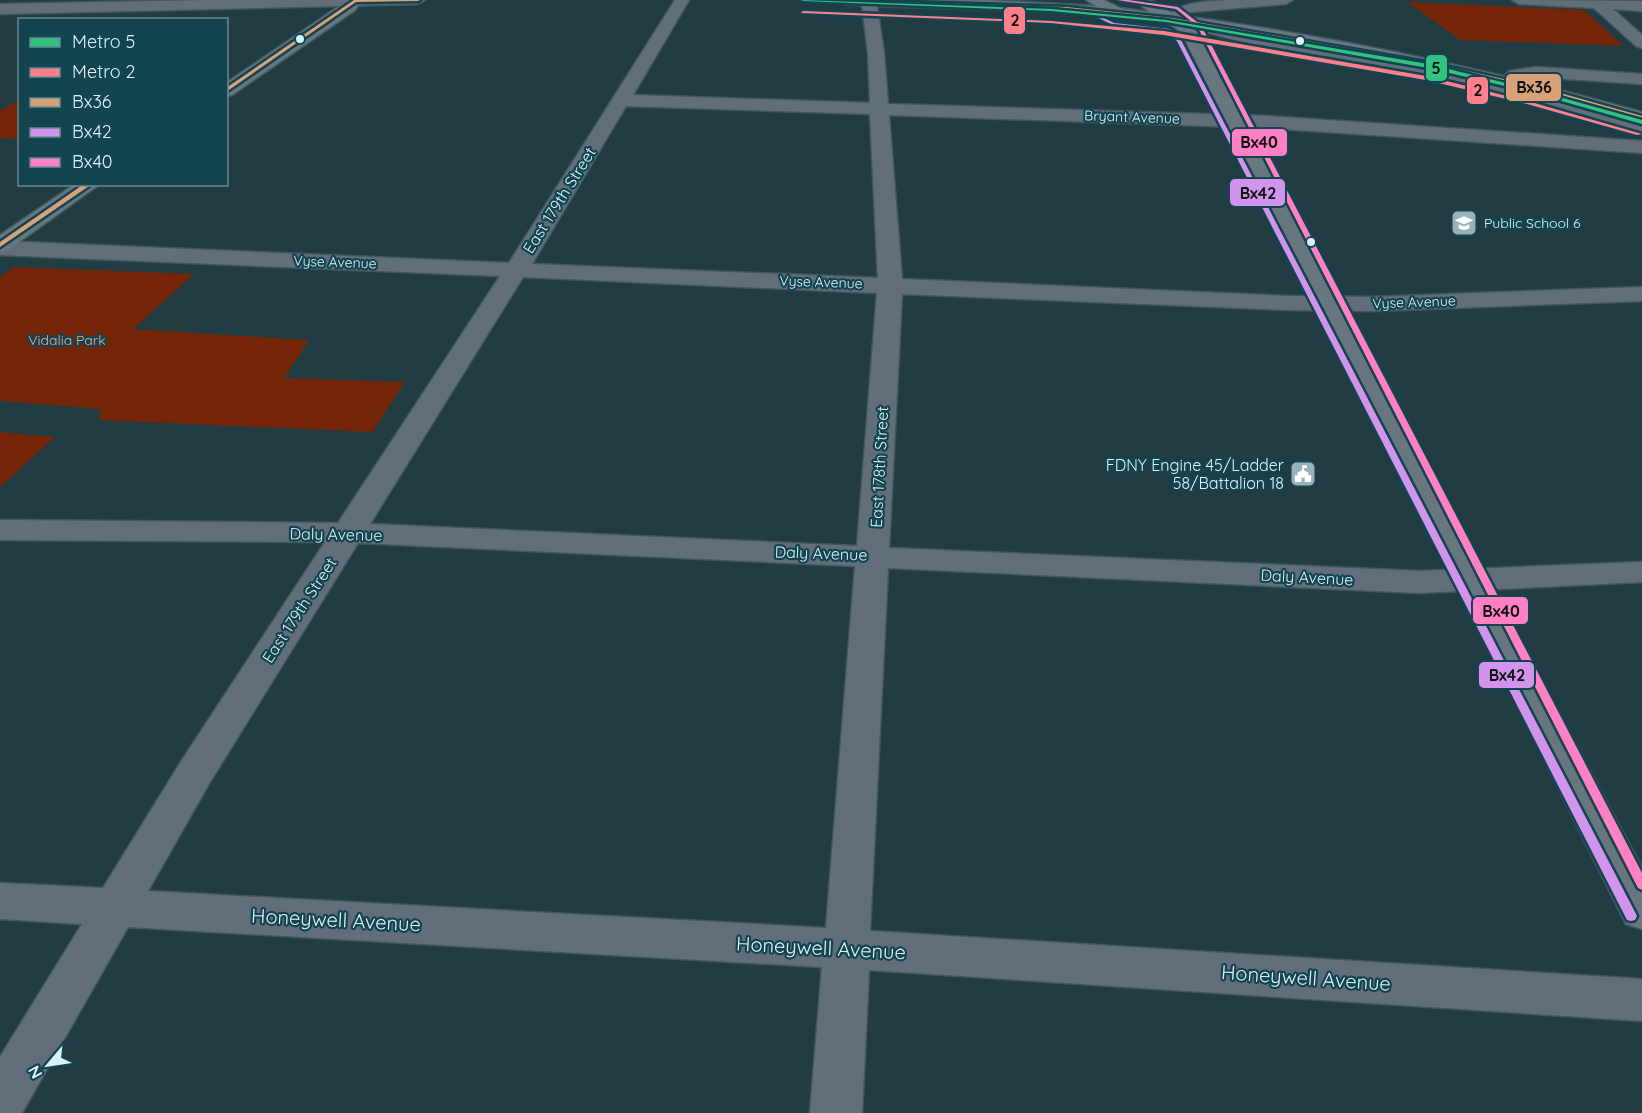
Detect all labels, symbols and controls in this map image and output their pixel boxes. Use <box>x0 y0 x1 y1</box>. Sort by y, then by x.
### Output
line badge: 2 <box>1003 6 1026 35</box>
text: 2 <box>1010 10 1020 30</box>
legend <box>18 18 228 186</box>
text: Metro 5 <box>72 30 135 53</box>
unlabelled marker <box>294 33 306 45</box>
unlabelled marker <box>1294 35 1306 47</box>
line badge: 5 <box>1425 54 1448 82</box>
text: 5 <box>1431 58 1441 78</box>
text: Metro 2 <box>72 60 135 83</box>
line badge: Bx36 <box>1505 73 1562 102</box>
line badge: 2 <box>1466 76 1489 105</box>
text: Bx36 <box>1516 77 1552 97</box>
text: 2 <box>1473 80 1483 100</box>
text: Bx36 <box>72 90 112 113</box>
street label: Bryant Avenue <box>1084 106 1180 128</box>
text: Bx42 <box>72 120 112 143</box>
line badge: Bx40 <box>1231 128 1288 157</box>
text: Bx40 <box>1240 132 1278 152</box>
street label: East 179th Street <box>518 143 600 257</box>
text: Bx40 <box>72 150 113 173</box>
line badge: Bx42 <box>1229 178 1286 207</box>
text: Bx42 <box>1240 183 1276 203</box>
school or university icon: Public School 6 <box>1449 208 1479 238</box>
place label: Public School 6 <box>1484 214 1581 232</box>
unlabelled marker <box>1305 236 1317 248</box>
street label: Vyse Avenue <box>293 252 377 272</box>
street label: Vyse Avenue <box>779 272 863 292</box>
street label: Vyse Avenue <box>1372 292 1456 312</box>
park label: Vidalia Park <box>28 331 106 349</box>
street label: East 178th Street <box>866 406 892 528</box>
place label: FDNY Engine 45/Ladder 58/Battalion 18 <box>1106 455 1284 493</box>
public building icon: FDNY Engine 45/Ladder 58/Battalion 18 <box>1288 459 1318 489</box>
street label: Daly Avenue <box>289 523 383 545</box>
street label: Daly Avenue <box>774 541 868 565</box>
street label: East 179th Street <box>257 553 341 667</box>
street label: Daly Avenue <box>1260 565 1354 589</box>
line badge: Bx40 <box>1472 596 1529 625</box>
text: Bx40 <box>1482 601 1520 621</box>
line badge: Bx42 <box>1478 661 1535 689</box>
text: Bx42 <box>1489 665 1525 685</box>
street label: Honeywell Avenue <box>250 903 422 936</box>
street label: Honeywell Avenue <box>735 931 907 964</box>
street label: Honeywell Avenue <box>1220 959 1392 996</box>
north arrow <box>18 1035 78 1095</box>
text: N <box>23 1062 46 1082</box>

